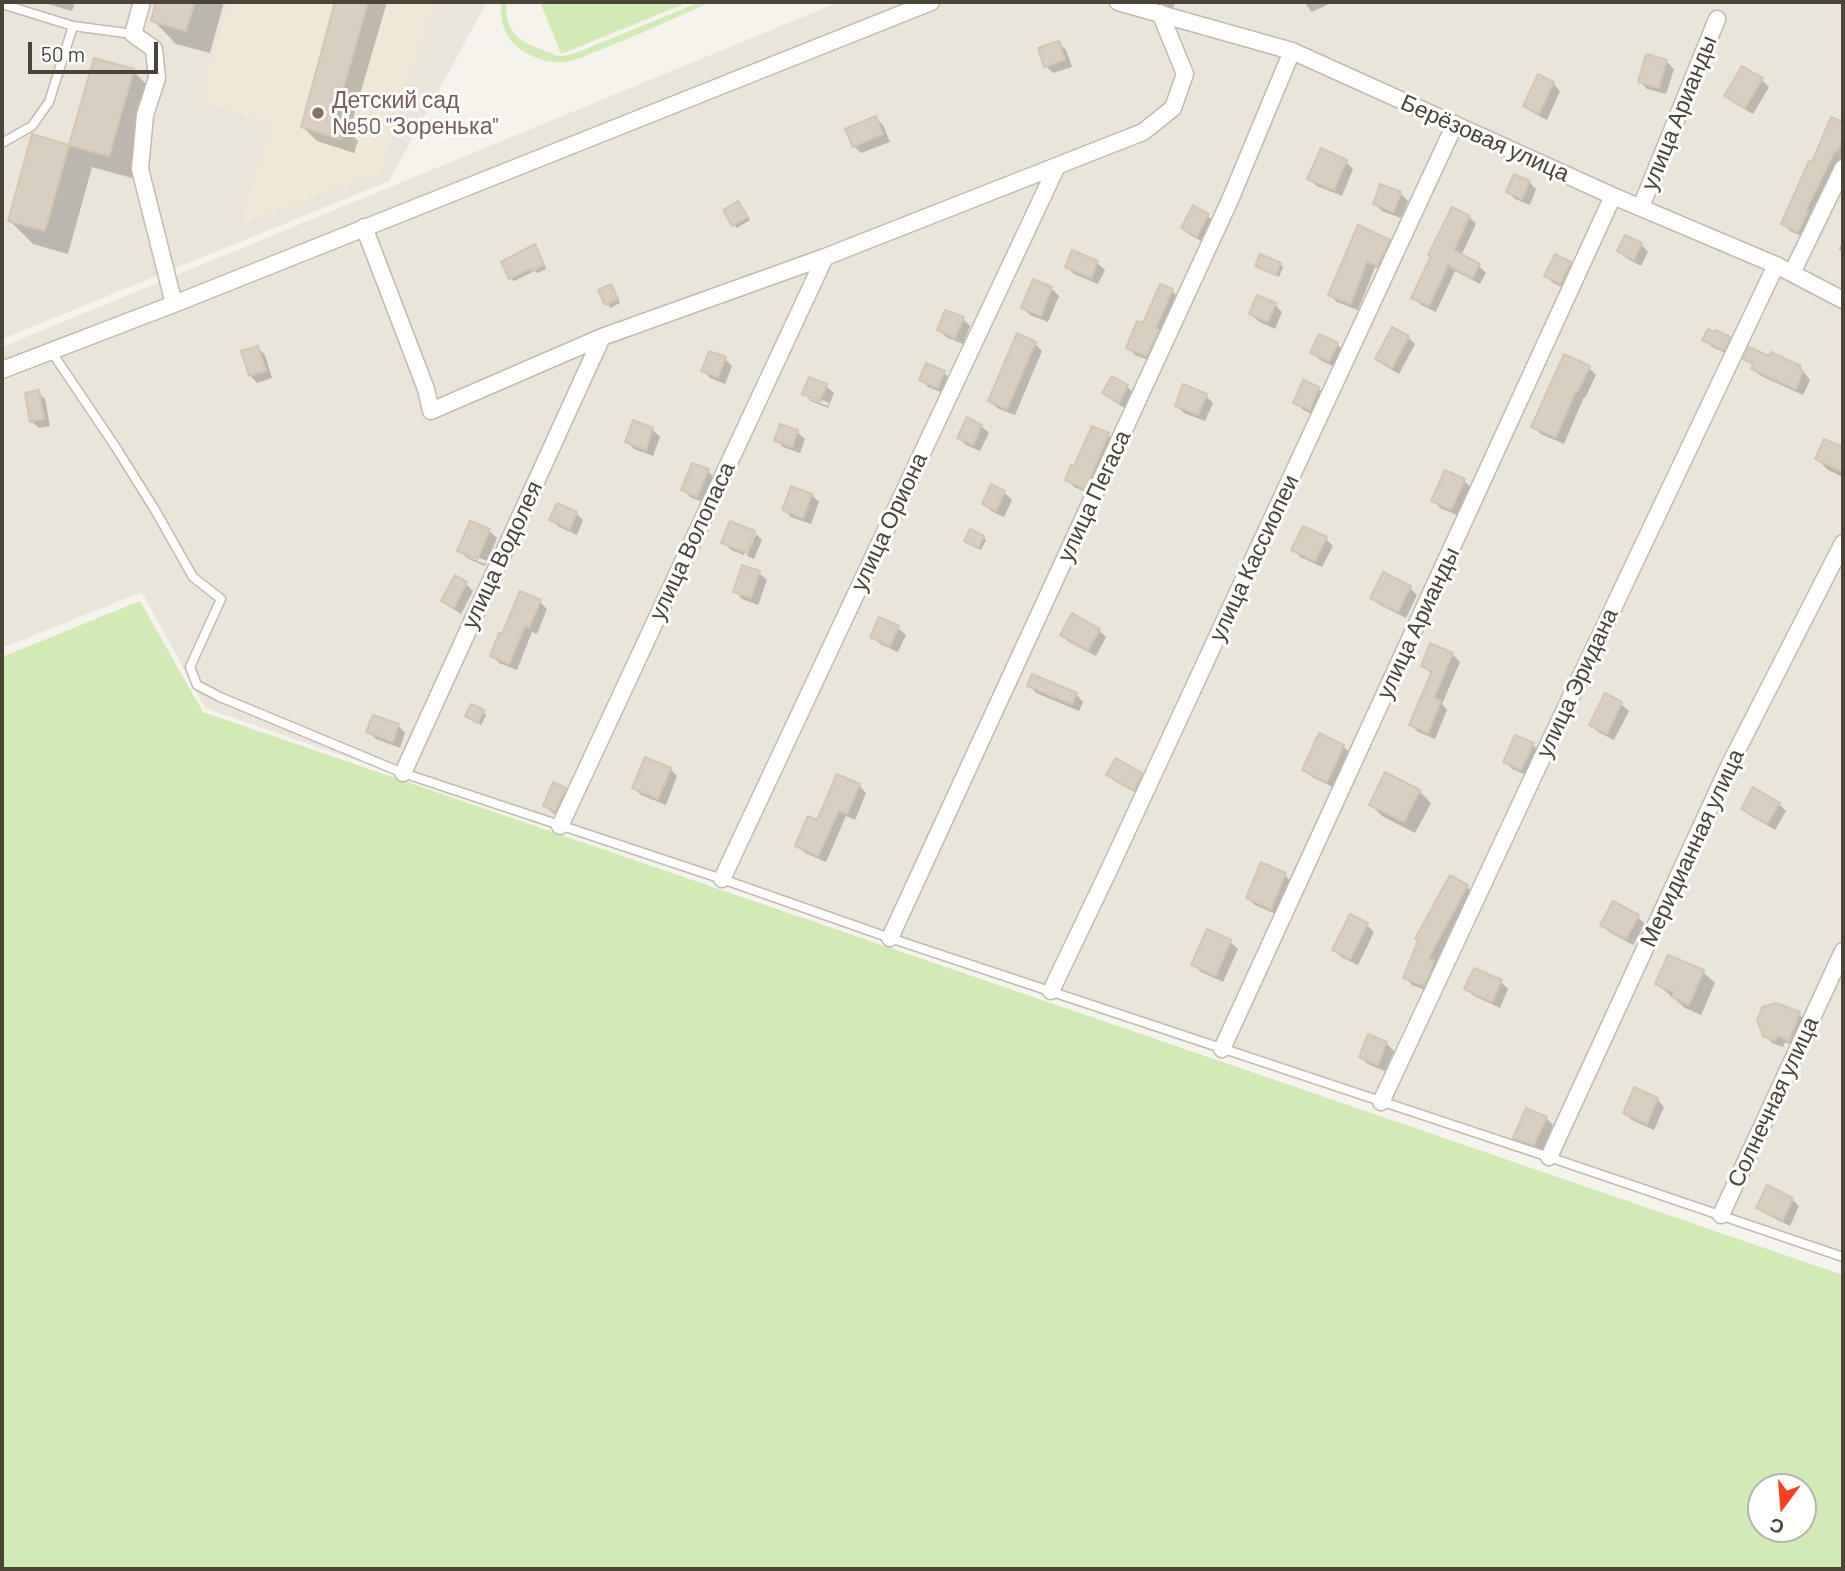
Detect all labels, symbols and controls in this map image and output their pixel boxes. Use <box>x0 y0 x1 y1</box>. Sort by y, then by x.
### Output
scale bar <box>32 28 161 72</box>
street label: улица Арианды <box>1635 32 1723 194</box>
text: 50 m <box>41 41 85 66</box>
place label: Детский сад №50 "Зоренька" <box>332 86 498 140</box>
street label: Берёзовая улица <box>1396 88 1574 188</box>
marker: Детский сад №50 "Зоренька" <box>310 105 326 121</box>
street label: улица Пегаса <box>1051 426 1137 566</box>
street label: улица Ориона <box>845 448 933 596</box>
street label: улица Волопаса <box>643 457 741 625</box>
street label: улица Кассиопеи <box>1203 470 1305 646</box>
street label: улица Водолея <box>456 477 548 633</box>
street label: улица Арианды <box>1371 543 1465 703</box>
street label: улица Эридана <box>1530 604 1624 762</box>
street label: Меридианная улица <box>1634 745 1750 951</box>
street label: Солнечная улица <box>1721 1012 1825 1192</box>
north arrow <box>1747 1473 1817 1543</box>
text: С <box>1767 1514 1786 1540</box>

